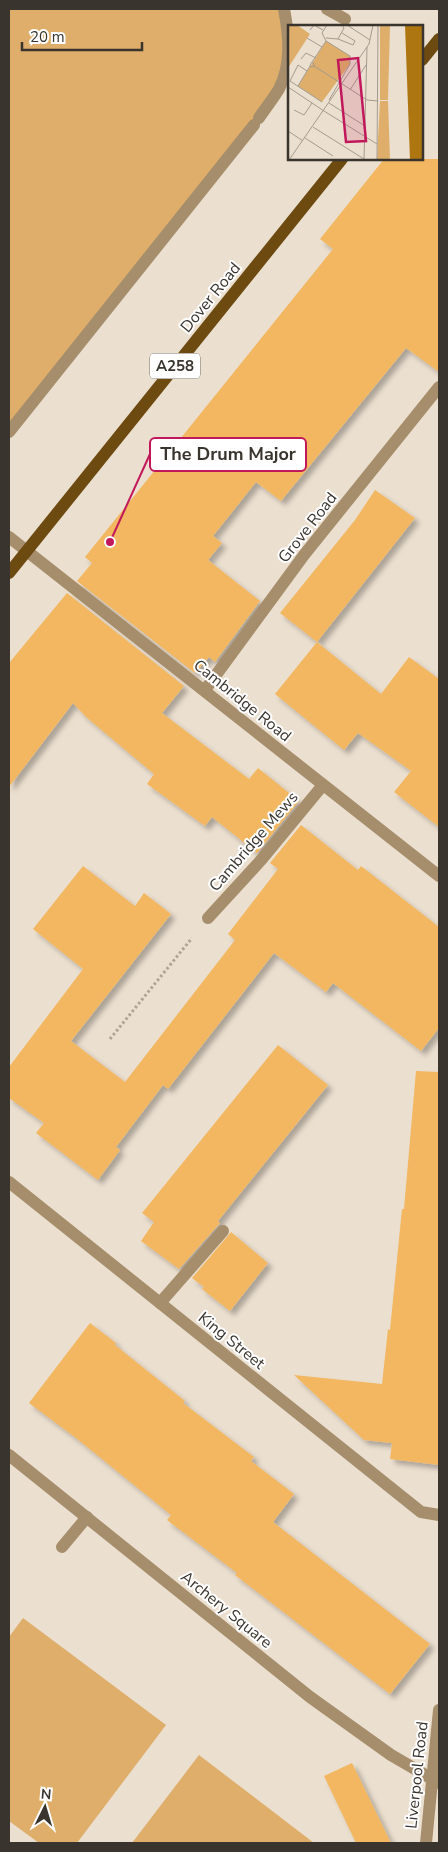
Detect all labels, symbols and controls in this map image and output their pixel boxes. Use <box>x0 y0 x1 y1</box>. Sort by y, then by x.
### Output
scale bar <box>22 20 142 52</box>
inset map <box>288 25 423 160</box>
text: 20 m <box>30 27 65 47</box>
street label: Dover Road <box>176 258 246 337</box>
road number: A258 <box>150 354 200 378</box>
callout: The Drum Major <box>150 438 306 471</box>
text: The Drum Major <box>160 442 296 466</box>
street label: Grove Road <box>273 488 342 567</box>
street label: Cambridge Road <box>189 654 296 747</box>
street label: Cambridge Mews <box>204 787 303 896</box>
street label: King Street <box>193 1307 270 1375</box>
street label: Archery Square <box>176 1566 277 1653</box>
street label: Liverpool Road <box>400 1720 434 1830</box>
north arrow <box>20 1782 70 1832</box>
text: N <box>40 1785 52 1804</box>

